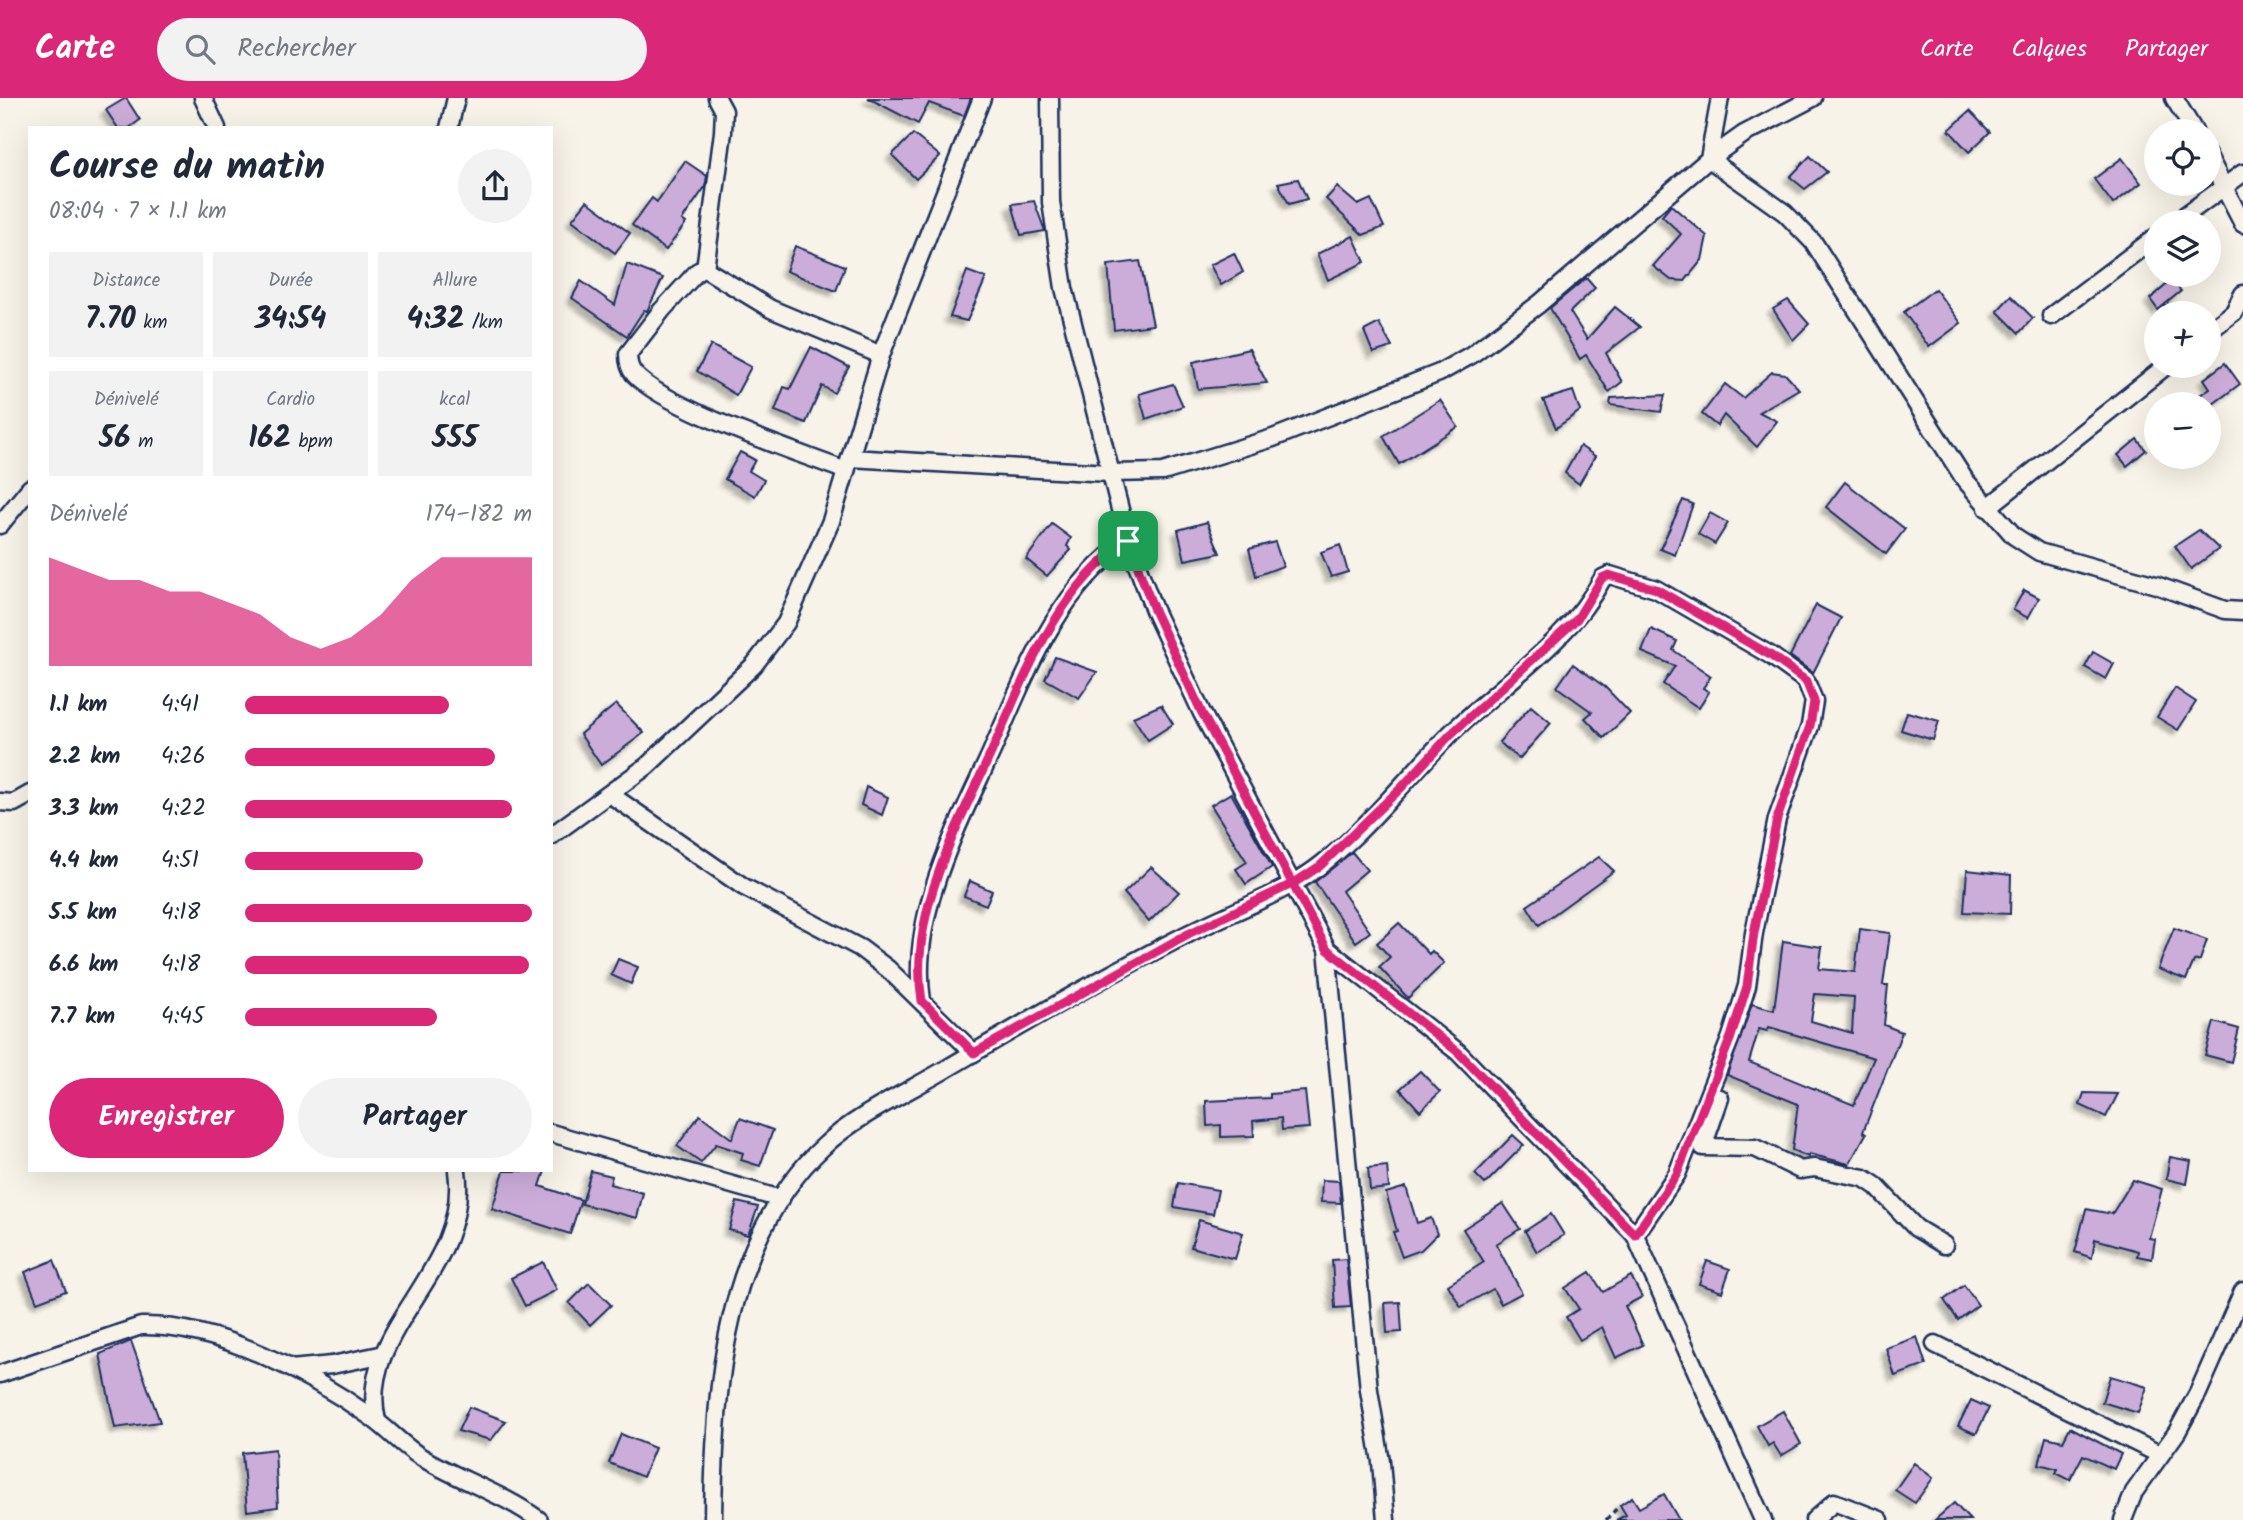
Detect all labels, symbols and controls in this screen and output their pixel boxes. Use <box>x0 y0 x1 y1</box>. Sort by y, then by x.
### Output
search box <box>157 18 647 81</box>
text: Carte <box>35 23 115 76</box>
text: Rechercher <box>237 28 356 70</box>
icon: search <box>181 30 219 68</box>
text: Carte <box>1920 30 1974 69</box>
text: Calques <box>2012 30 2087 69</box>
text: Partager <box>2125 30 2208 69</box>
map controls <box>2144 119 2221 469</box>
button: locate <box>2144 119 2221 196</box>
text: Course du matin <box>49 138 325 198</box>
button: share <box>458 149 532 223</box>
text: 08:04 · 7 × 1.1 km <box>49 194 227 230</box>
button: layers <box>2144 210 2221 287</box>
text: Distance <box>92 266 160 296</box>
text: Durée <box>268 266 313 296</box>
text: Allure <box>432 266 477 296</box>
text: 7.70 <box>85 296 136 344</box>
text: 34:54 <box>255 296 326 344</box>
text: 4:32 <box>407 296 464 344</box>
button: + <box>2144 301 2221 378</box>
text: km <box>136 308 167 338</box>
text: /km <box>464 308 503 338</box>
text: Dénivelé <box>94 385 159 415</box>
text: Cardio <box>266 385 315 415</box>
text: kcal <box>439 385 470 415</box>
button: − <box>2144 392 2221 469</box>
text: 56 <box>99 415 131 463</box>
text: 162 <box>248 415 291 463</box>
text: 555 <box>432 415 478 463</box>
text: m <box>131 427 153 457</box>
text: bpm <box>291 427 333 457</box>
text: Dénivelé <box>49 497 127 533</box>
text: 174–182 m <box>426 497 532 533</box>
pin <box>1098 511 1158 571</box>
icon: arrive <box>1109 522 1147 560</box>
text: 1.1 km <box>49 687 107 723</box>
text: 4:41 <box>161 687 199 723</box>
text: 2.2 km <box>49 739 120 775</box>
text: 4:26 <box>161 739 205 775</box>
text: 3.3 km <box>49 791 119 827</box>
text: 4:22 <box>161 791 206 827</box>
text: 4.4 km <box>49 843 119 879</box>
text: 4:51 <box>161 843 199 879</box>
text: 5.5 km <box>49 895 117 931</box>
text: 4:18 <box>161 895 200 931</box>
text: 6.6 km <box>49 947 118 983</box>
text: 4:18 <box>161 947 200 983</box>
text: 7.7 km <box>49 999 115 1035</box>
text: 4:45 <box>161 999 204 1035</box>
button: Enregistrer <box>49 1078 284 1158</box>
button: Partager <box>298 1078 532 1158</box>

